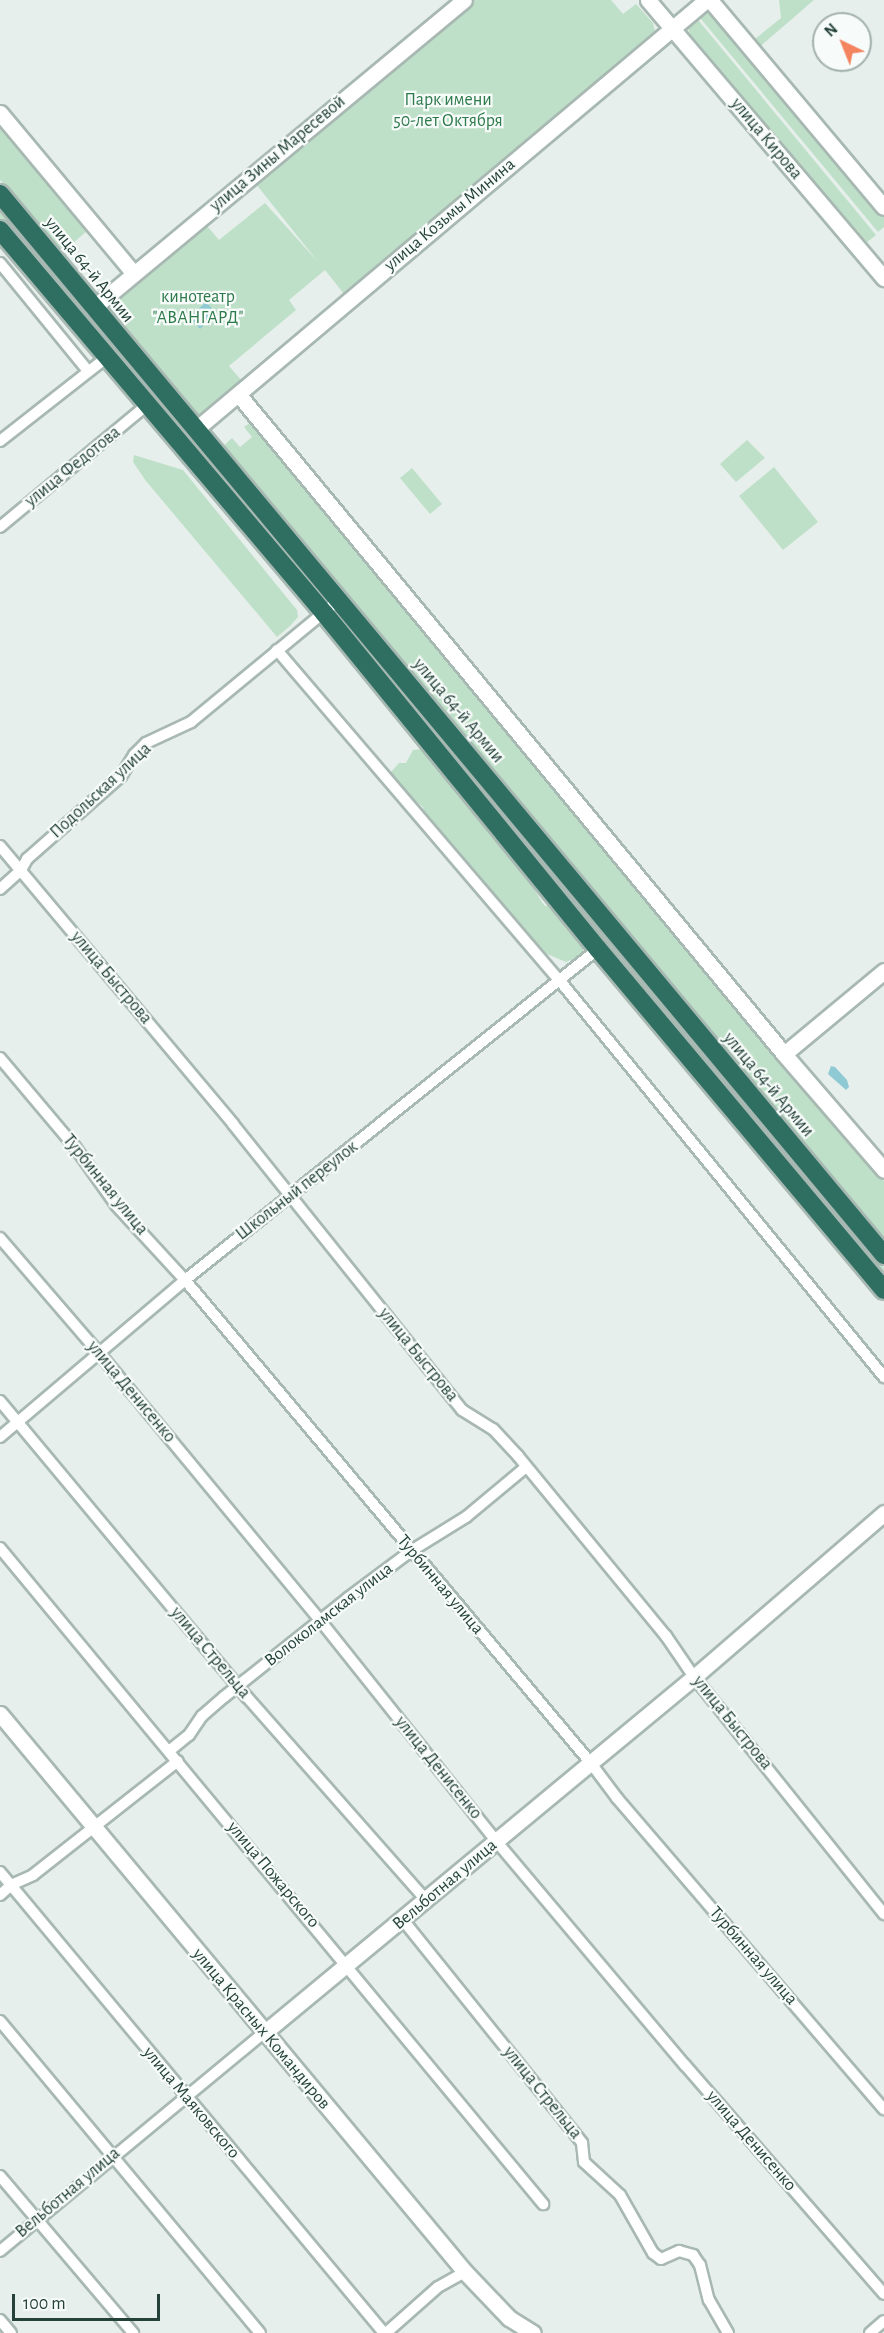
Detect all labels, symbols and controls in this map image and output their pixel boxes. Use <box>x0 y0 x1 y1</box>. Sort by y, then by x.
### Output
north arrow <box>812 12 872 72</box>
text: N <box>822 21 841 40</box>
park label: Парк имени 50-лет Октября <box>393 90 503 132</box>
street label: улица Зины Маресевой <box>206 91 350 217</box>
street label: улица Кирова <box>726 94 806 184</box>
street label: улица Козьмы Минина <box>380 154 520 276</box>
street label: улица 64-й Армии <box>40 213 138 327</box>
park label: кинотеатр "АВАНГАРД" <box>152 287 244 330</box>
street label: улица Федотова <box>21 422 125 512</box>
street label: улица 64-й Армии <box>408 654 508 768</box>
street label: Подольская улица <box>46 738 156 844</box>
street label: улица Быстрова <box>66 927 156 1029</box>
street label: улица 64-й Армии <box>718 1028 818 1142</box>
street label: Турбинная улица <box>58 1130 152 1240</box>
street label: Школьный переулок <box>232 1137 362 1245</box>
street label: улица Быстрова <box>373 1304 463 1406</box>
street label: улица Денисенко <box>82 1337 180 1447</box>
street label: Турбинная улица <box>392 1531 488 1639</box>
street label: Волоколамская улица <box>261 1558 397 1672</box>
street label: улица Стрельца <box>165 1603 255 1703</box>
street label: улица Быстрова <box>687 1672 777 1774</box>
street label: улица Денисенко <box>390 1712 486 1824</box>
street label: улица Пожарского <box>222 1817 324 1933</box>
street label: Вельботная улица <box>388 1835 502 1935</box>
street label: Турбинная улица <box>704 1902 802 2010</box>
street label: улица Красных Командиров <box>187 1944 335 2114</box>
street label: улица Стрельца <box>498 2042 586 2144</box>
street label: улица Маяковского <box>138 2043 244 2163</box>
street label: улица Денисенко <box>701 2086 801 2196</box>
street label: Вельботная улица <box>11 2143 125 2243</box>
scale bar <box>15 2282 164 2320</box>
text: 100 m <box>23 2295 66 2313</box>

